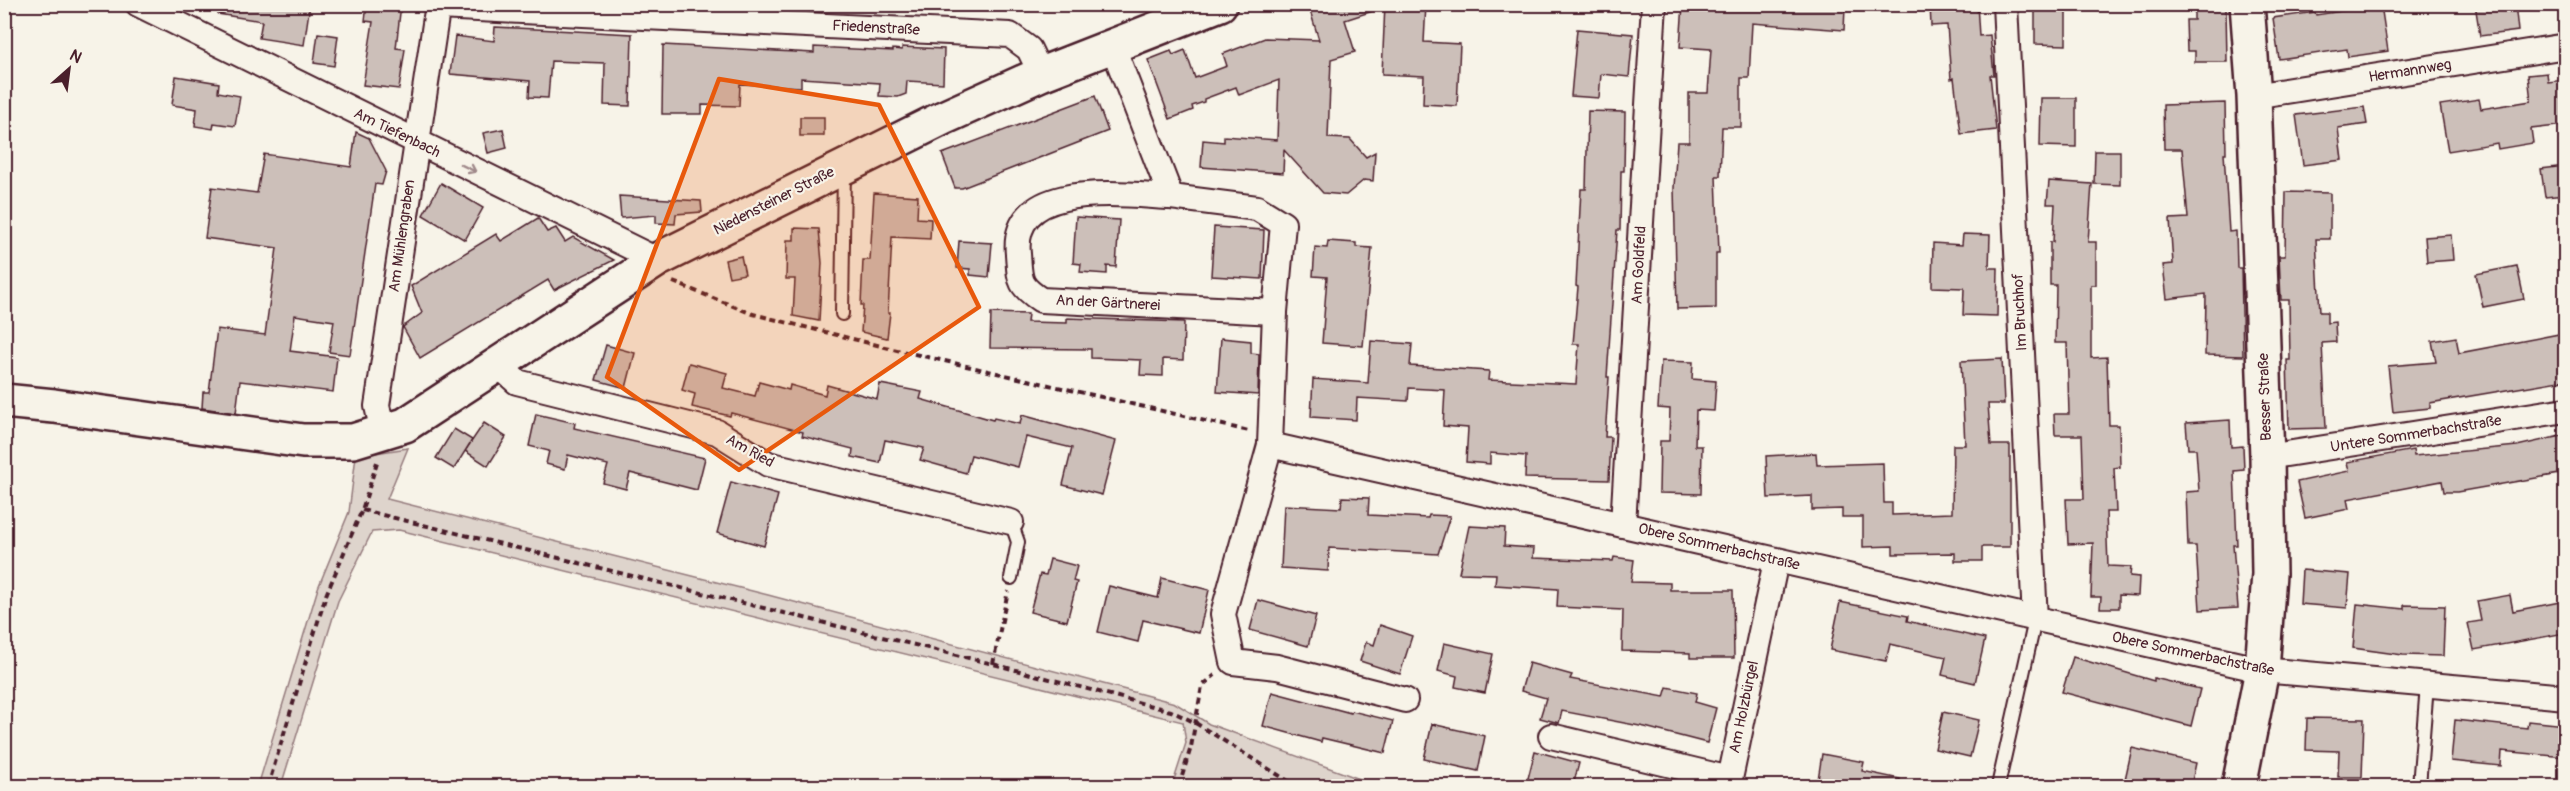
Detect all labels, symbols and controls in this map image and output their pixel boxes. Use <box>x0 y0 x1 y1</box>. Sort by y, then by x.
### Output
street label: Friedenstraße <box>832 16 921 40</box>
north arrow <box>39 39 99 99</box>
text: N <box>66 45 85 68</box>
street label: Hermannweg <box>2367 55 2453 87</box>
street label: Am Tiefenbach <box>351 104 443 162</box>
street label: Niedensteiner Straße <box>711 162 838 240</box>
one-way arrow <box>459 163 477 175</box>
street label: Am Mühlengraben <box>385 178 419 294</box>
street label: Am Goldfeld <box>1627 225 1651 305</box>
street label: Im Bruchhof <box>2008 273 2032 351</box>
street label: An der Gärtnerei <box>1055 291 1161 315</box>
street label: Besser Straße <box>2254 352 2276 441</box>
street label: Untere Sommerbachstraße <box>2329 411 2503 457</box>
street label: Am Ried <box>723 430 777 472</box>
street label: Obere Sommerbachstraße <box>1636 519 1802 575</box>
street label: Obere Sommerbachstraße <box>2110 628 2276 681</box>
street label: Am Holzbürgel <box>1725 659 1763 755</box>

